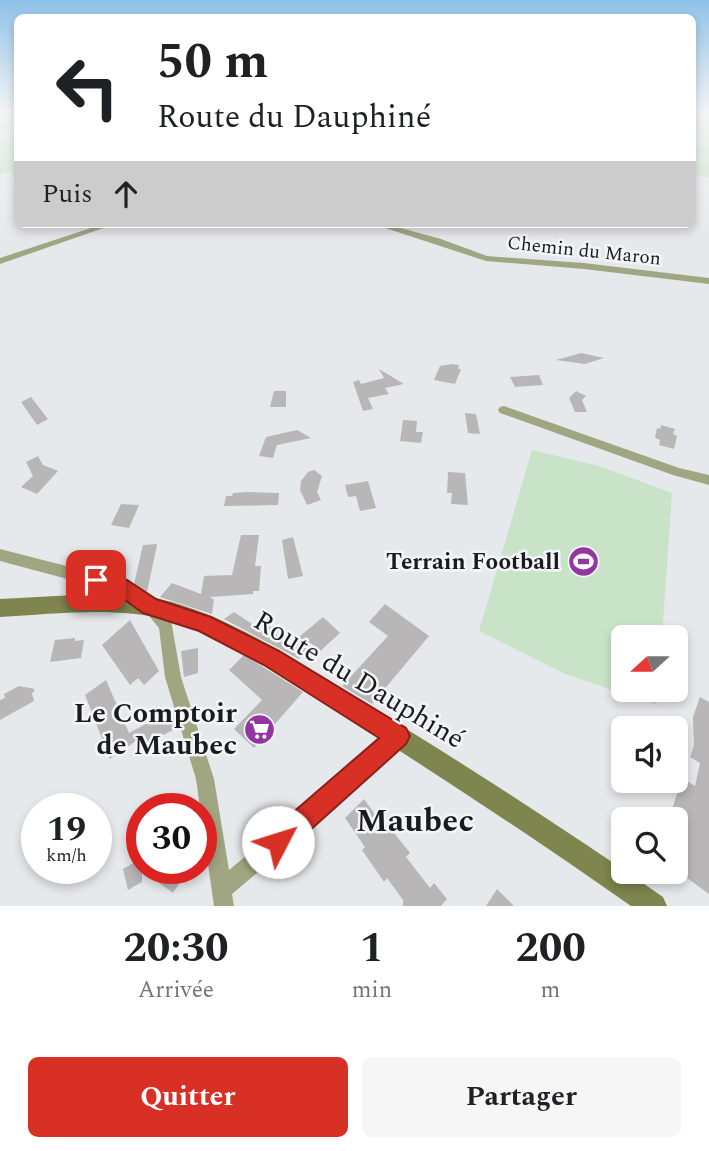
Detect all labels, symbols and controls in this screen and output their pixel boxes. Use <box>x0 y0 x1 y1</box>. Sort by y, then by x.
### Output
text: 50 m <box>157 25 268 100</box>
icon: left <box>42 42 133 133</box>
text: Route du Dauphiné <box>157 93 431 142</box>
text: Puis <box>42 174 93 214</box>
icon: ahead <box>107 175 145 213</box>
street label: Chemin du Maron <box>506 229 662 273</box>
place label: Terrain Football <box>386 545 560 580</box>
sports icon: Terrain Football <box>566 545 600 579</box>
pin <box>66 550 126 610</box>
icon: arrive <box>77 561 115 599</box>
street label: Route du Dauphiné <box>245 600 473 760</box>
north arrow <box>611 625 688 702</box>
map controls <box>611 625 688 884</box>
place label: Le Comptoir de Maubec <box>74 692 237 767</box>
supermarket icon: Le Comptoir de Maubec <box>243 712 277 746</box>
button: sound <box>611 716 688 793</box>
speed limit sign: 30 <box>126 793 217 884</box>
district label: Maubec <box>356 797 474 846</box>
text: 19 <box>47 803 86 856</box>
position arrow <box>241 805 315 879</box>
button: search <box>611 807 688 884</box>
text: km/h <box>46 842 87 869</box>
text: 20:30 <box>123 917 229 980</box>
text: 1 <box>360 917 384 980</box>
text: 200 <box>515 917 586 980</box>
text: Arrivée <box>138 973 214 1008</box>
text: min <box>352 973 392 1008</box>
text: m <box>541 973 560 1008</box>
button: Quitter <box>28 1057 348 1137</box>
button: Partager <box>362 1057 681 1137</box>

